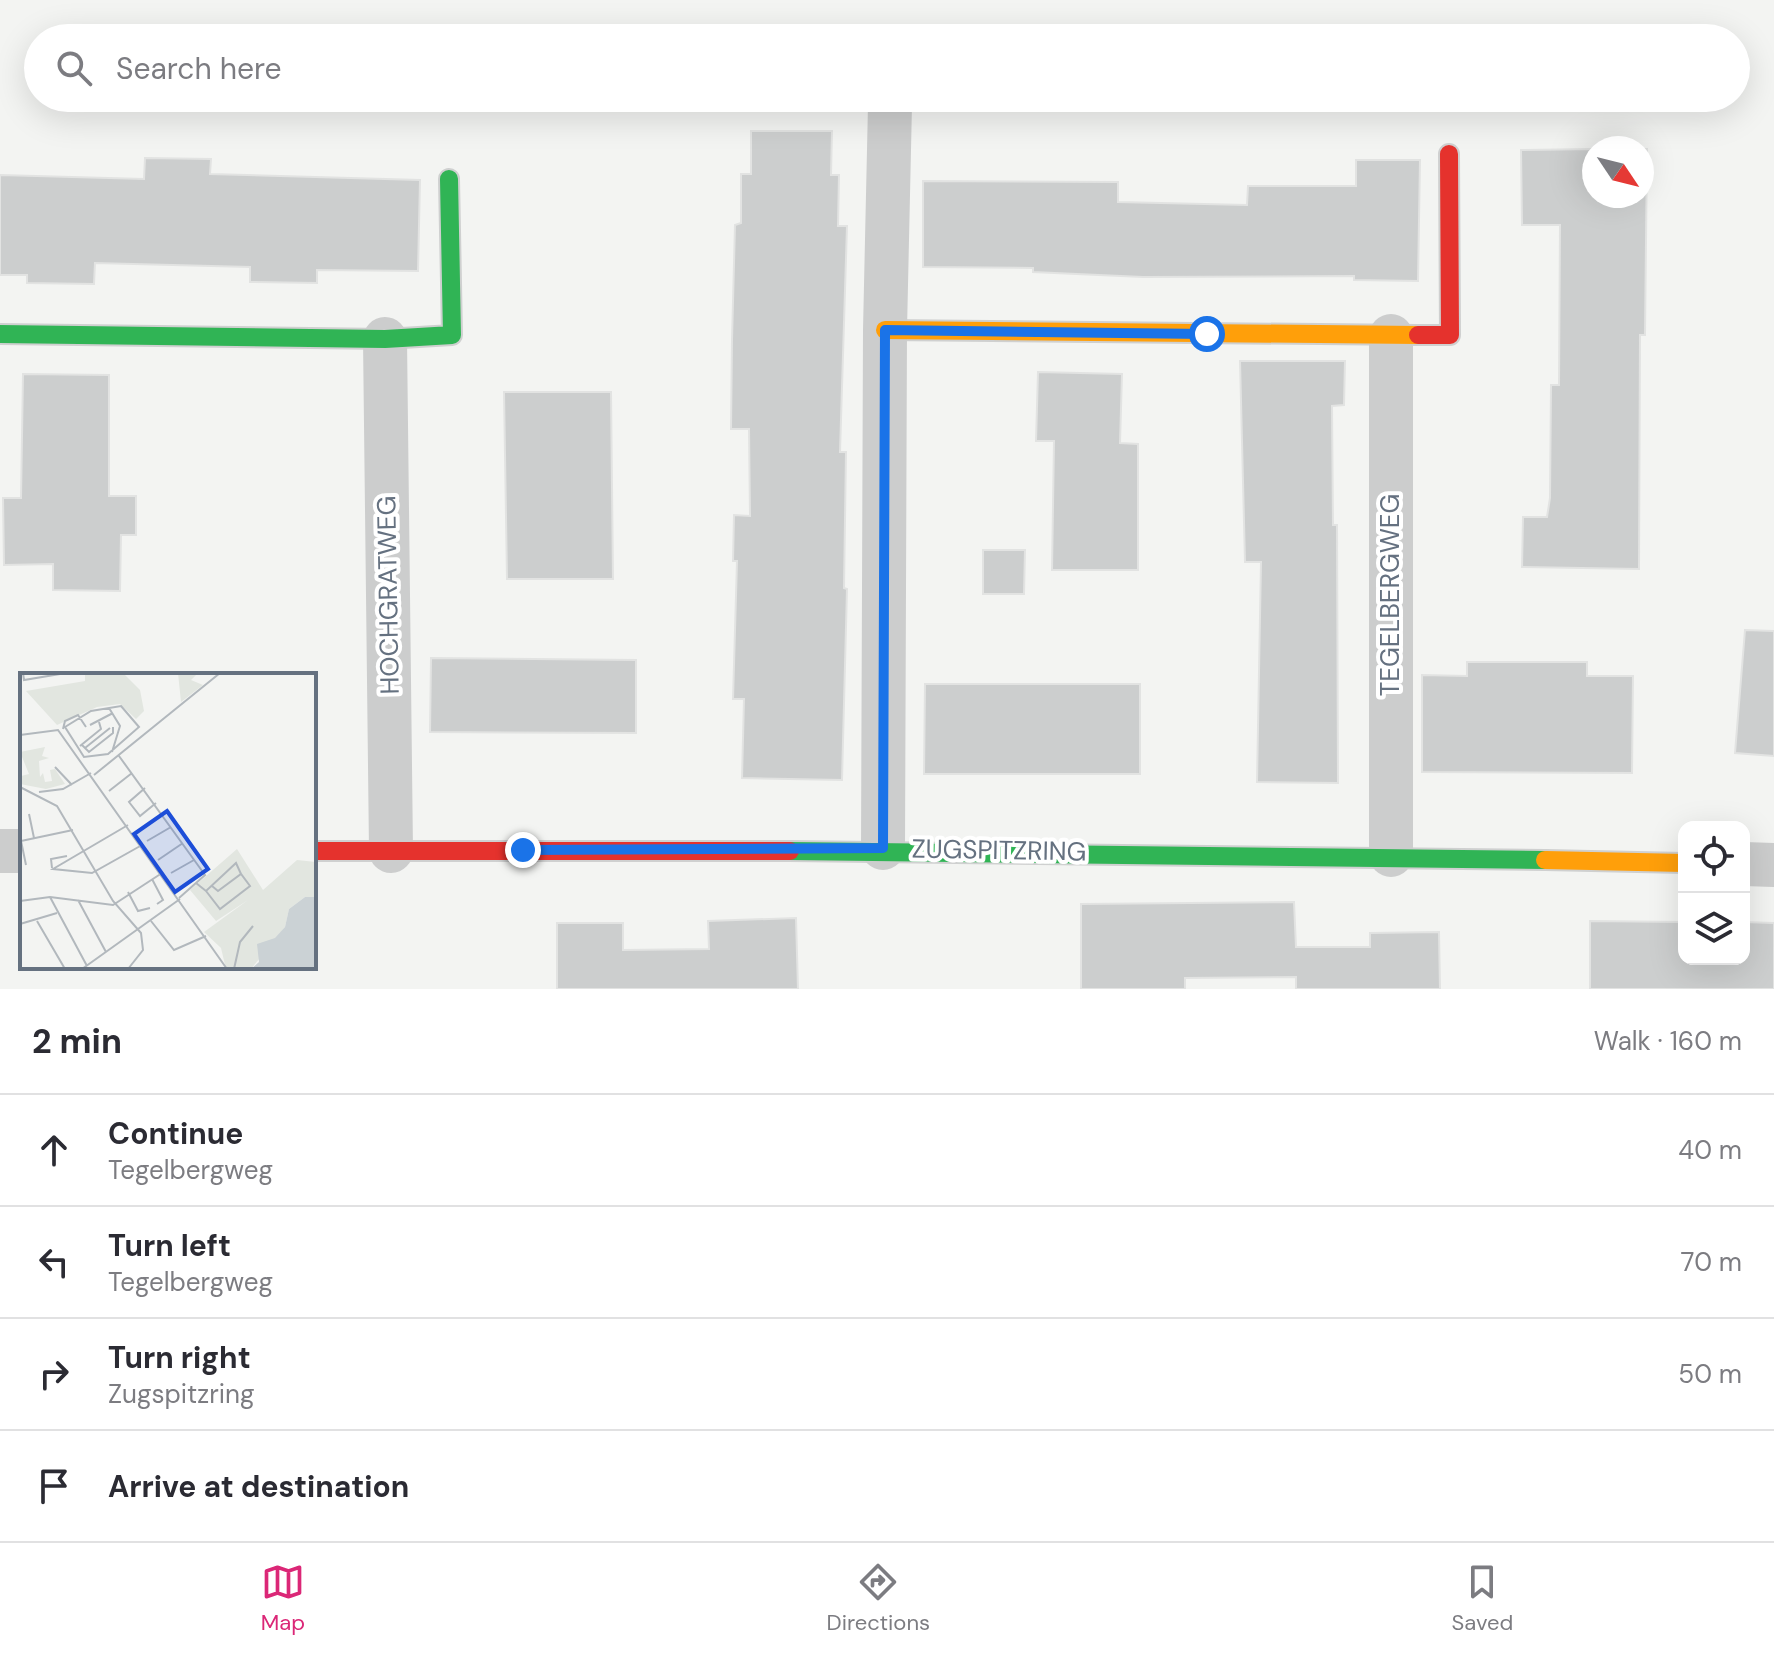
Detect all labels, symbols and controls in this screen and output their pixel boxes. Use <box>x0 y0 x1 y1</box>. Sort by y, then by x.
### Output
search box <box>24 24 1750 112</box>
icon: search <box>52 46 96 90</box>
text: Search here <box>116 49 282 88</box>
north arrow <box>1582 136 1654 208</box>
route start <box>1189 316 1225 352</box>
street label: TEGELBERGWEG <box>1373 494 1407 696</box>
street label: HOCHGRATWEG <box>369 495 407 695</box>
inset map <box>20 673 316 969</box>
map controls <box>1678 821 1750 965</box>
button: locate <box>1678 821 1750 893</box>
street label: ZUGSPITZRING <box>911 831 1087 869</box>
route end <box>505 832 541 868</box>
button: layers <box>1678 893 1750 965</box>
text: 2 min <box>32 1019 122 1064</box>
text: Walk · 160 m <box>1594 1024 1742 1058</box>
text: Continue <box>108 1114 243 1153</box>
icon: ahead <box>32 1128 76 1172</box>
text: 40 m <box>1678 1133 1742 1167</box>
text: Tegelbergweg <box>108 1153 273 1187</box>
text: Turn left <box>108 1226 231 1265</box>
icon: left <box>32 1240 76 1284</box>
text: 70 m <box>1681 1245 1742 1279</box>
text: Tegelbergweg <box>108 1265 273 1299</box>
text: Turn right <box>108 1338 251 1377</box>
icon: right <box>32 1352 76 1396</box>
text: 50 m <box>1678 1357 1742 1391</box>
text: Zugspitzring <box>108 1377 254 1411</box>
icon: arrive <box>32 1464 76 1508</box>
text: Arrive at destination <box>108 1467 409 1506</box>
tab: Map <box>261 1560 305 1637</box>
tab: Directions <box>827 1560 930 1637</box>
tab: Saved <box>1452 1560 1513 1637</box>

